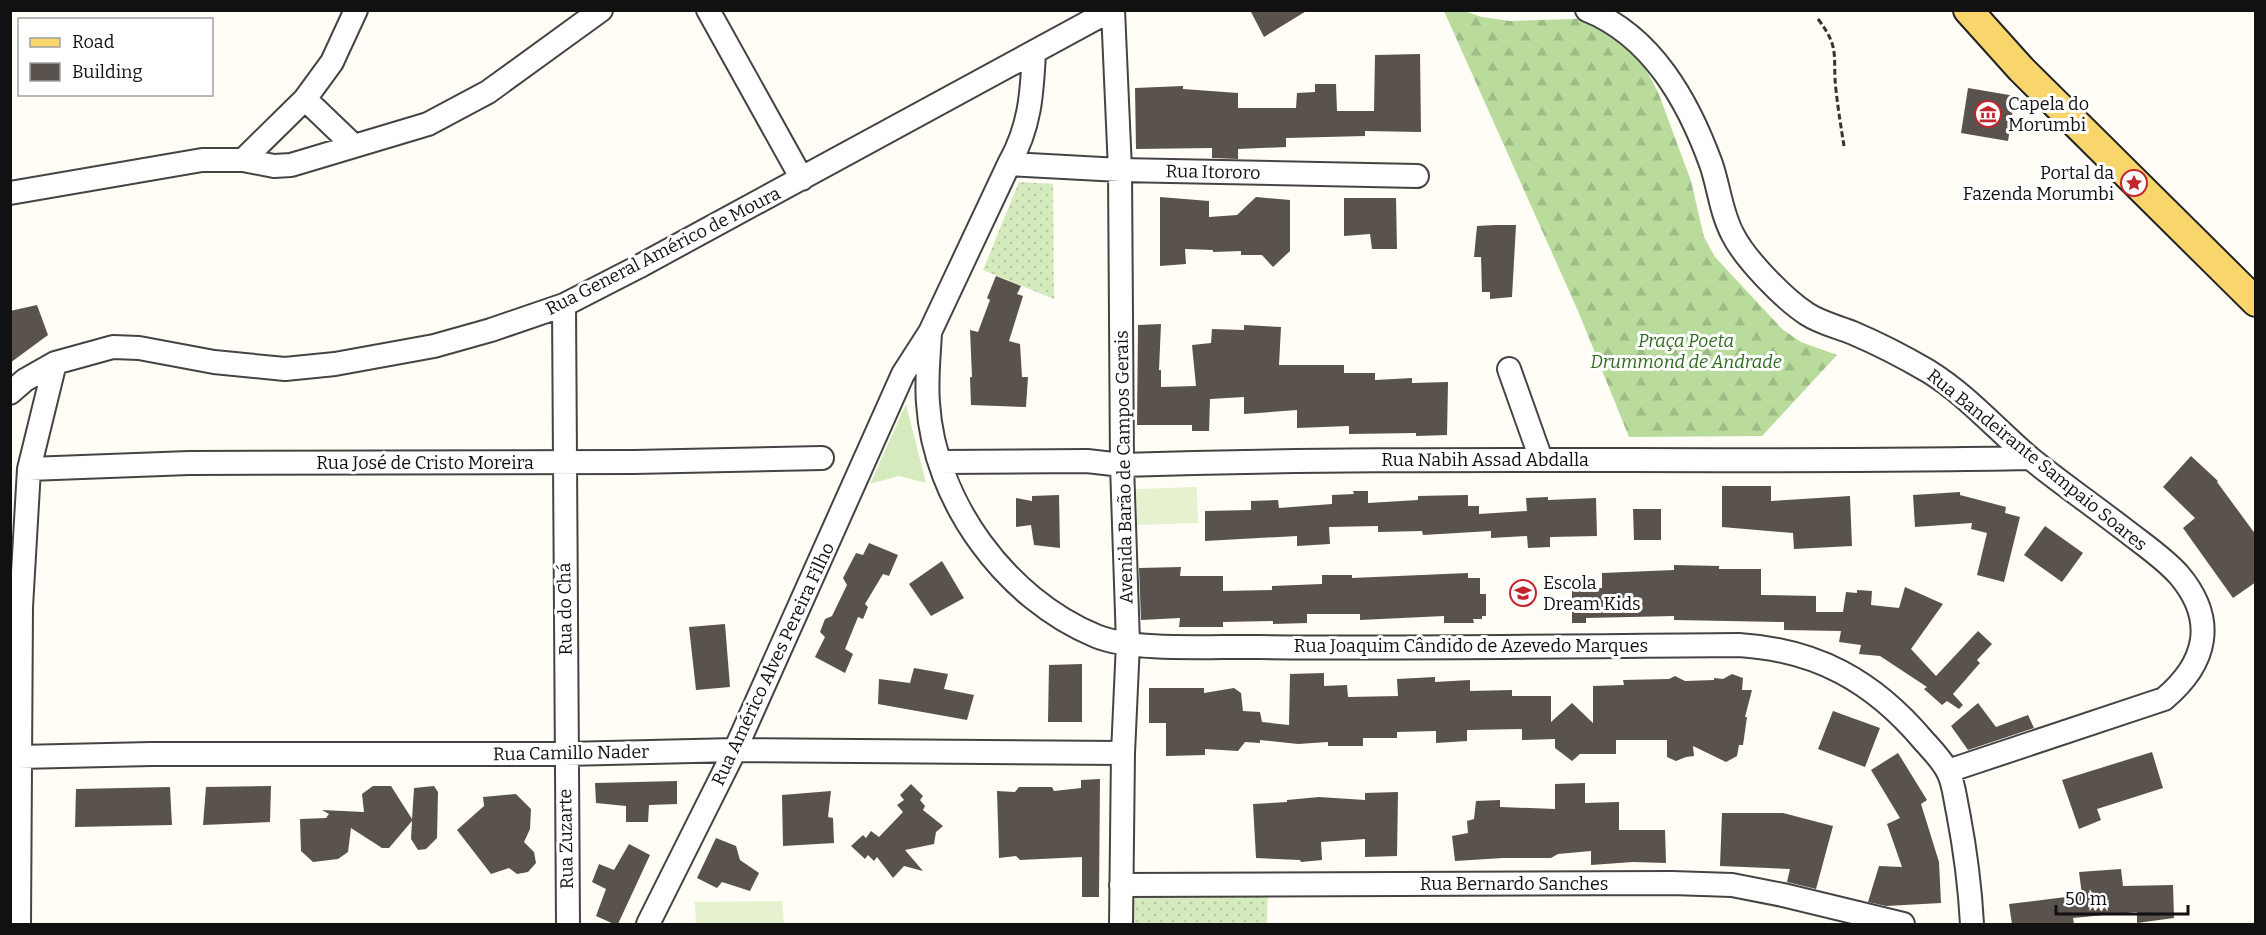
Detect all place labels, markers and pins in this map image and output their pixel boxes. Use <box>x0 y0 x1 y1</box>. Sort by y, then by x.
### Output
place label: Capela do Morumbi <box>2008 93 2089 136</box>
museum icon: Capela do Morumbi <box>1973 99 2003 129</box>
place label: Portal da Fazenda Morumbi <box>1963 162 2114 205</box>
place icon: Portal da Fazenda Morumbi <box>2119 168 2149 198</box>
place label: Escola Dream Kids <box>1543 572 1641 615</box>
school or university icon: Escola Dream Kids <box>1508 578 1538 608</box>

